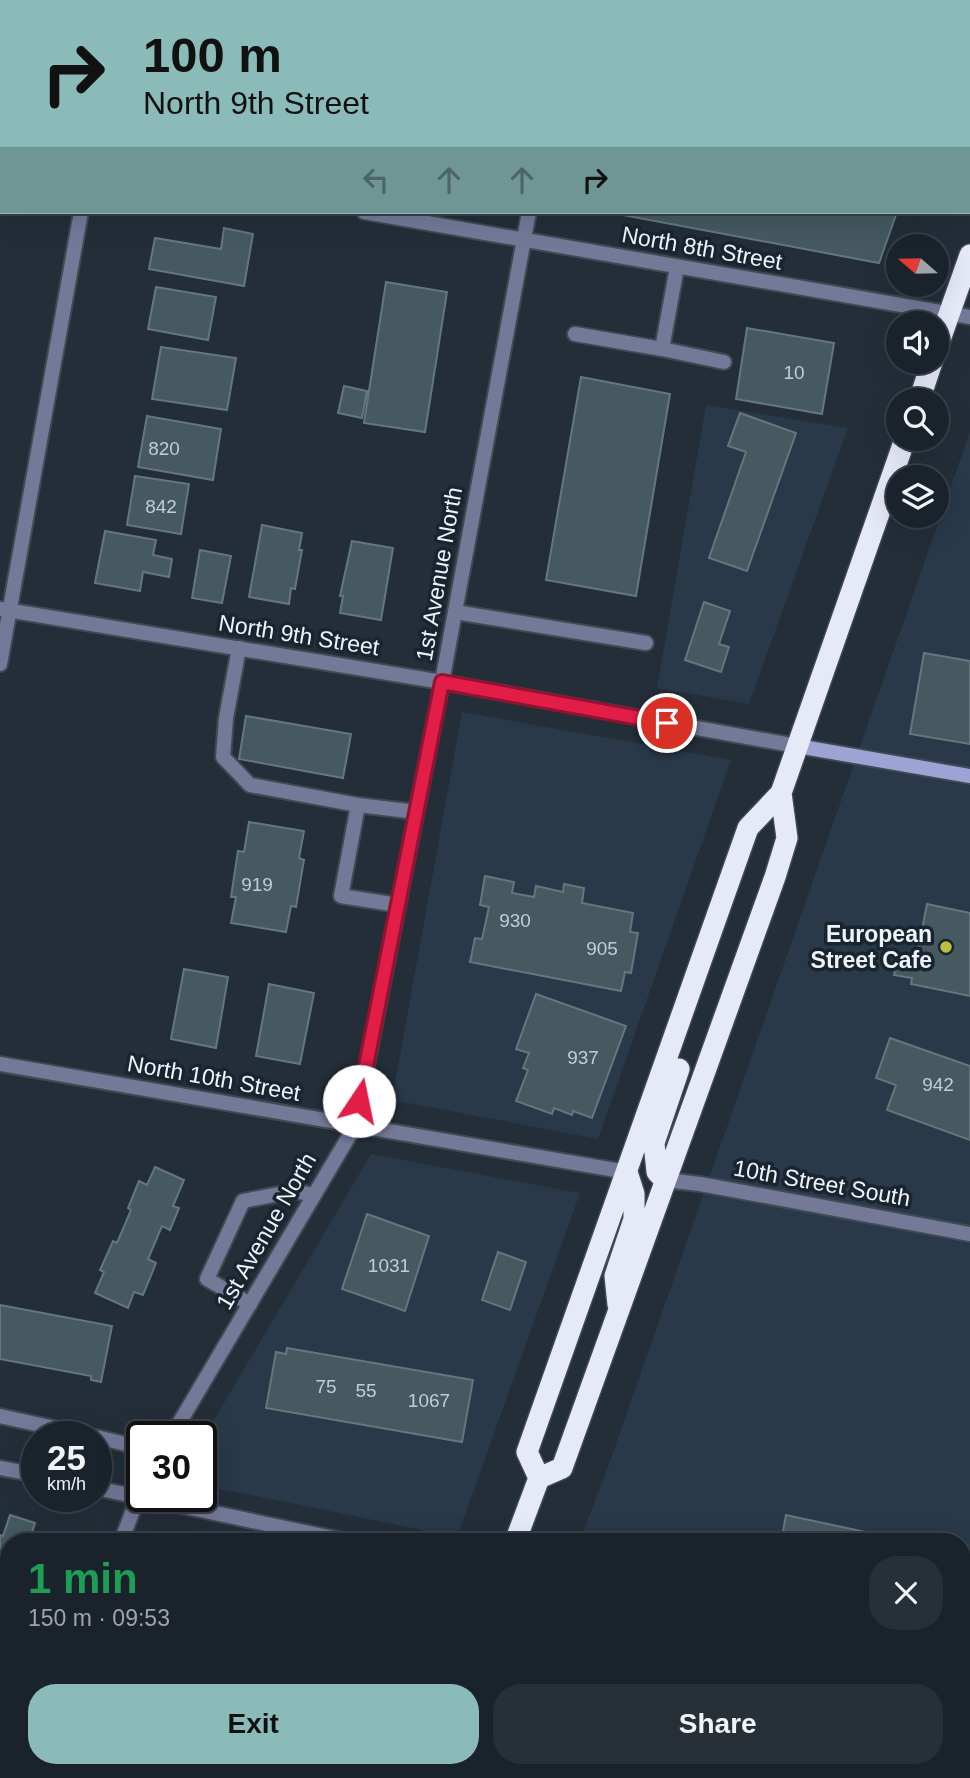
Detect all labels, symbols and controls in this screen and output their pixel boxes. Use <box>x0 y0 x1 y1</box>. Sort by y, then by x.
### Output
icon: right <box>28 28 119 119</box>
text: 100 m <box>143 28 282 82</box>
text: North 9th Street <box>143 85 369 121</box>
icon: left <box>357 161 395 199</box>
icon: ahead <box>430 161 468 199</box>
icon: ahead <box>503 161 541 199</box>
icon: right <box>576 161 614 199</box>
street label: North 8th Street <box>620 221 785 275</box>
north arrow <box>886 234 948 298</box>
map controls <box>886 234 949 528</box>
button: sound <box>886 311 949 374</box>
house number: 10 <box>783 362 805 383</box>
button: search <box>886 388 949 451</box>
house number: 820 <box>148 438 180 459</box>
button: layers <box>886 465 949 528</box>
street label: 1st Avenue North <box>411 485 467 663</box>
house number: 842 <box>145 496 177 517</box>
street label: North 9th Street <box>217 609 382 661</box>
pin <box>637 693 697 753</box>
icon: arrive <box>648 704 686 742</box>
house number: 919 <box>241 874 273 895</box>
house number: 930 <box>499 910 531 931</box>
place label: European Street Cafe <box>811 921 932 973</box>
house number: 905 <box>586 938 618 959</box>
marker: European Street Cafe <box>938 939 954 955</box>
house number: 937 <box>567 1047 599 1068</box>
street label: North 10th Street <box>125 1050 303 1106</box>
position arrow <box>322 1064 396 1138</box>
house number: 942 <box>922 1074 954 1095</box>
street label: 1st Avenue North <box>211 1148 321 1314</box>
street label: 10th Street South <box>732 1155 912 1211</box>
house number: 1031 <box>368 1255 410 1276</box>
house number: 75 <box>315 1376 337 1397</box>
house number: 55 <box>355 1380 377 1401</box>
house number: 1067 <box>408 1390 450 1411</box>
speed limit sign: 30 <box>126 1421 217 1512</box>
text: 25 <box>47 1438 86 1477</box>
text: km/h <box>47 1474 86 1494</box>
text: 1 min <box>28 1555 138 1602</box>
button: close <box>869 1556 943 1630</box>
text: 150 m · 09:53 <box>28 1605 170 1631</box>
button: Exit <box>28 1684 479 1764</box>
button: Share <box>493 1684 943 1764</box>

